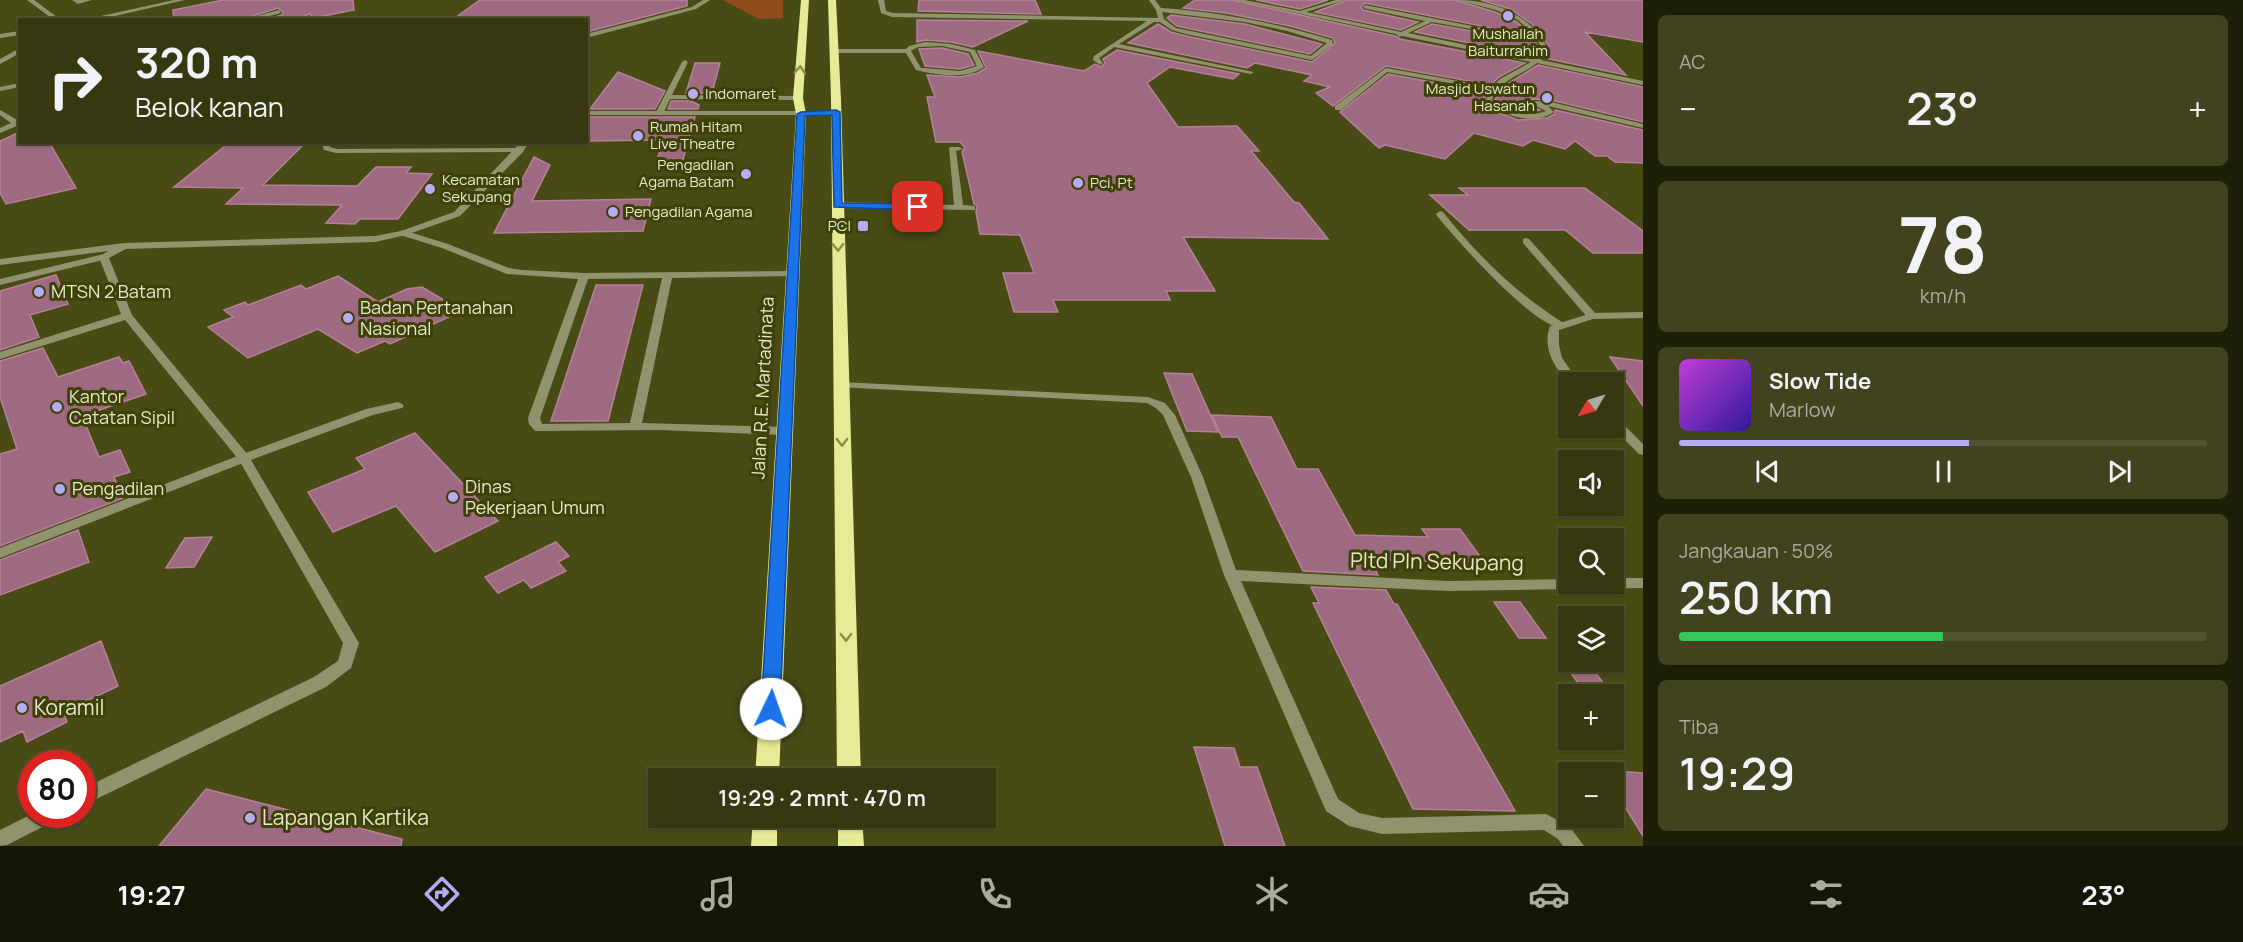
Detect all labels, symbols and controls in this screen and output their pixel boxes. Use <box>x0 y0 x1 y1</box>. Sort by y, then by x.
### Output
marker: Mushallah Baiturrahim <box>1501 9 1515 23</box>
place label: Mushallah Baiturrahim <box>1468 23 1548 61</box>
text: 320 m <box>135 33 258 91</box>
icon: right <box>36 42 114 120</box>
text: AC <box>1679 48 1706 75</box>
one-way arrow <box>793 66 806 75</box>
text: 23° <box>1906 77 1979 139</box>
place label: Masjid Uswatun Hasanah <box>1426 78 1535 116</box>
place label: Indomaret <box>705 83 776 104</box>
text: − <box>1679 86 1697 131</box>
text: + <box>2188 86 2207 131</box>
marker: Indomaret <box>686 87 700 101</box>
text: Belok kanan <box>135 88 284 125</box>
marker: Masjid Uswatun Hasanah <box>1540 91 1554 105</box>
place label: Rumah Hitam Live Theatre <box>650 116 742 154</box>
marker: Rumah Hitam Live Theatre <box>631 129 645 143</box>
place label: Pengadilan Agama Batam <box>639 154 734 192</box>
marker: Pengadilan Agama Batam <box>739 167 753 181</box>
place label: Kecamatan Sekupang <box>442 169 520 207</box>
place label: Pci, Pt <box>1090 172 1133 193</box>
marker: Pci, Pt <box>1071 176 1085 190</box>
pin <box>892 181 943 232</box>
marker: Kecamatan Sekupang <box>423 182 437 196</box>
icon: arrive <box>901 190 934 223</box>
text: 78 <box>1898 190 1988 296</box>
place label: Pengadilan Agama <box>625 201 753 222</box>
marker: Pengadilan Agama <box>606 205 620 219</box>
place label: PCI <box>828 215 851 236</box>
marker: PCI <box>856 219 870 233</box>
one-way arrow <box>832 243 844 252</box>
place label: MTSN 2 Batam <box>51 279 171 303</box>
text: km/h <box>1920 282 1966 309</box>
marker: MTSN 2 Batam <box>32 285 46 299</box>
place label: Badan Pertanahan Nasional <box>360 295 513 340</box>
street label: Jalan R.E. Martadinata <box>745 296 779 480</box>
marker: Badan Pertanahan Nasional <box>341 311 355 325</box>
text: Slow Tide <box>1769 366 1871 396</box>
north arrow <box>1558 372 1624 438</box>
map controls <box>1558 372 1624 828</box>
place label: Kantor Catatan Sipil <box>69 384 175 429</box>
text: Marlow <box>1769 396 1836 423</box>
marker: Kantor Catatan Sipil <box>50 400 64 414</box>
one-way arrow <box>836 438 848 447</box>
button: sound <box>1558 450 1624 516</box>
icon: previous <box>1751 455 1784 488</box>
icon: pause <box>1927 455 1960 488</box>
icon: next <box>2103 455 2136 488</box>
place label: Dinas Pekerjaan Umum <box>465 474 605 519</box>
place label: Pengadilan <box>72 476 164 500</box>
marker: Pengadilan <box>53 482 67 496</box>
marker: Dinas Pekerjaan Umum <box>446 490 460 504</box>
button: search <box>1558 528 1624 594</box>
text: Jangkauan · 50% <box>1679 537 1833 564</box>
street label: Pltd Pln Sekupang <box>1350 545 1524 577</box>
text: 250 km <box>1679 566 1833 628</box>
button: layers <box>1558 606 1624 672</box>
one-way arrow <box>840 633 853 642</box>
position arrow <box>739 677 803 741</box>
button: + <box>1558 684 1624 750</box>
place label: Koramil <box>34 693 104 721</box>
marker: Koramil <box>15 701 29 715</box>
text: Tiba <box>1679 713 1719 740</box>
text: 19:29 <box>1679 742 1795 804</box>
speed limit sign: 80 <box>18 750 96 828</box>
button: − <box>1558 762 1624 828</box>
text: 19:29 · 2 mnt · 470 m <box>718 783 926 813</box>
place label: Lapangan Kartika <box>262 803 429 831</box>
marker: Lapangan Kartika <box>243 811 257 825</box>
icon: directions <box>421 873 463 915</box>
icon: music <box>697 873 739 915</box>
icon: phone <box>974 873 1016 915</box>
icon: climate <box>1251 873 1293 915</box>
icon: car <box>1528 873 1570 915</box>
icon: filters <box>1805 873 1847 915</box>
text: 19:27 <box>117 876 186 913</box>
text: 23° <box>2082 876 2125 913</box>

